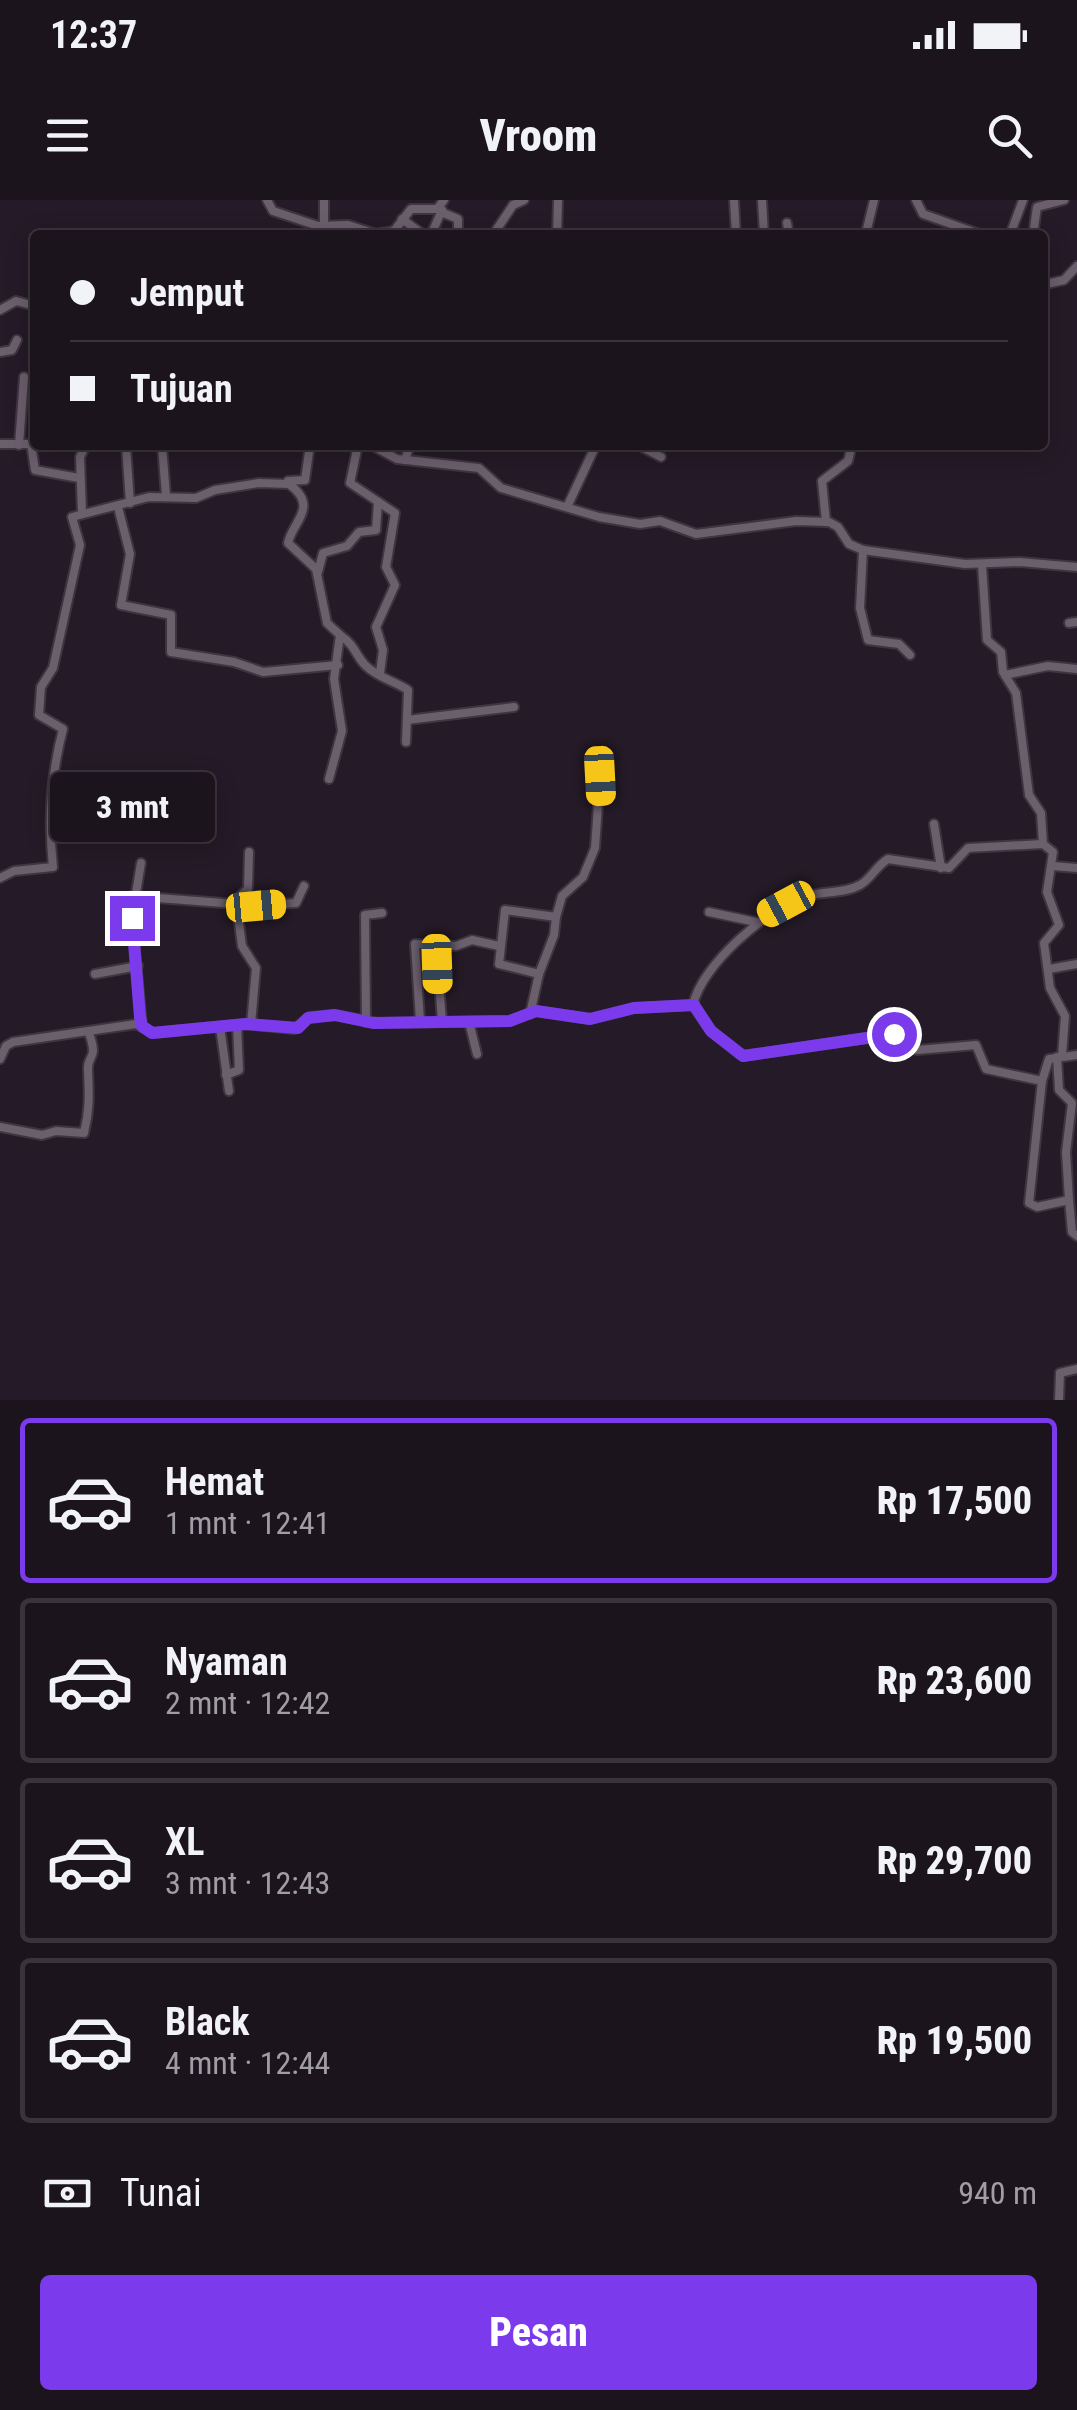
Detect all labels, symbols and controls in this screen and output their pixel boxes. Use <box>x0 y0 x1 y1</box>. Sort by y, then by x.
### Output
text: 12:37 <box>50 13 137 57</box>
icon: menu <box>40 108 95 163</box>
icon: search <box>982 108 1037 163</box>
text: Vroom <box>480 109 597 162</box>
text: Jemput <box>130 271 244 315</box>
text: Tujuan <box>130 367 233 411</box>
car <box>583 745 617 807</box>
callout: 3 mnt <box>49 773 214 843</box>
text: 3 mnt <box>96 788 169 826</box>
car <box>752 877 820 931</box>
car <box>225 888 287 924</box>
route end <box>110 896 155 941</box>
car <box>421 933 453 995</box>
route start <box>872 1012 917 1057</box>
icon: car <box>45 1456 135 1546</box>
text: Hemat <box>165 1460 264 1504</box>
text: Rp 17,500 <box>877 1479 1032 1523</box>
text: 1 mnt · 12:41 <box>165 1504 330 1542</box>
icon: car <box>45 1636 135 1726</box>
text: Nyaman <box>165 1640 288 1684</box>
text: Rp 23,600 <box>877 1659 1032 1703</box>
text: 2 mnt · 12:42 <box>165 1684 330 1722</box>
icon: car <box>45 1816 135 1906</box>
text: XL <box>165 1820 204 1864</box>
text: Rp 29,700 <box>877 1839 1032 1883</box>
text: 3 mnt · 12:43 <box>165 1864 330 1902</box>
icon: car <box>45 1996 135 2086</box>
text: Black <box>165 2000 249 2044</box>
text: Rp 19,500 <box>877 2019 1032 2063</box>
text: 4 mnt · 12:44 <box>165 2044 330 2082</box>
icon: cash <box>40 2166 95 2221</box>
text: Tunai <box>120 2171 202 2215</box>
text: 940 m <box>958 2174 1037 2212</box>
button: Pesan <box>40 2275 1037 2390</box>

